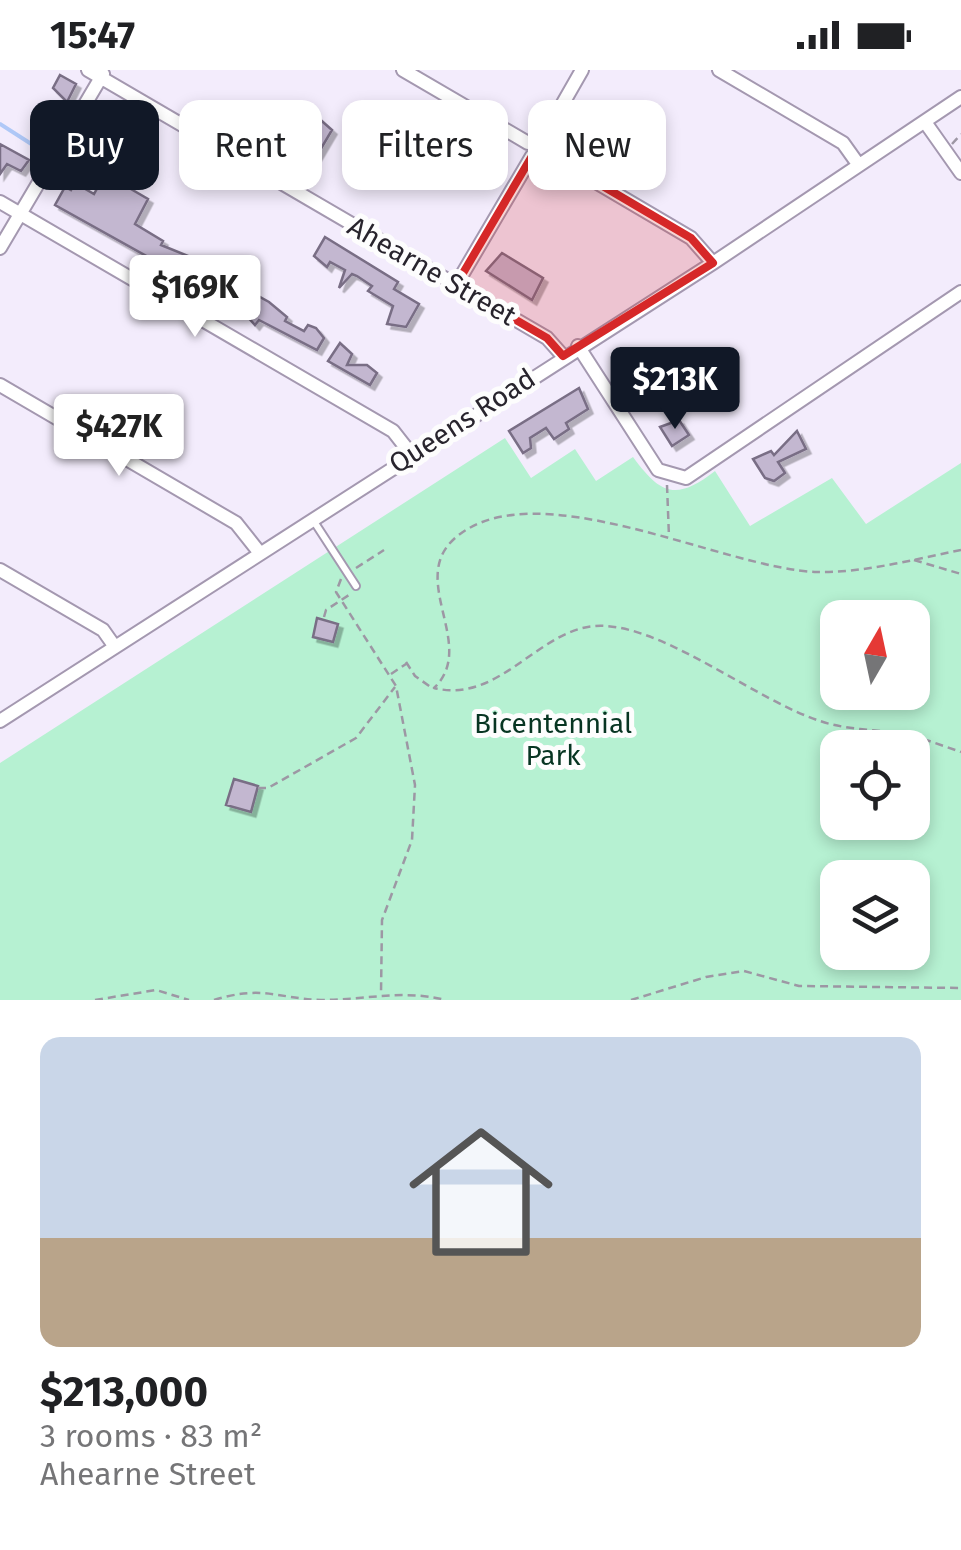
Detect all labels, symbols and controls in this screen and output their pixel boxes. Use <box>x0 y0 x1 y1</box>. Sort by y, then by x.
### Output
text: 15:47 <box>50 12 135 58</box>
chip: Buy <box>30 100 159 190</box>
chip: Rent <box>179 100 322 190</box>
chip: Filters <box>342 100 508 190</box>
chip: New <box>528 100 666 190</box>
street label: Ahearne Street <box>342 210 523 333</box>
pin: $169K <box>125 255 265 340</box>
text: $169K <box>151 268 239 306</box>
pin: $213K <box>605 347 745 432</box>
text: $213K <box>633 360 717 398</box>
street label: Queens Road <box>383 362 541 480</box>
pin: $427K <box>49 394 189 479</box>
text: $427K <box>76 407 162 445</box>
north arrow <box>820 600 930 710</box>
map controls <box>820 600 930 970</box>
park label: Bicentennial Park <box>474 707 632 772</box>
button: locate <box>820 730 930 840</box>
button: layers <box>820 860 930 970</box>
icon: home <box>391 1102 571 1282</box>
text: $213,000 <box>40 1367 208 1417</box>
text: 3 rooms · 83 m² <box>40 1417 262 1455</box>
text: Ahearne Street <box>40 1455 255 1493</box>

